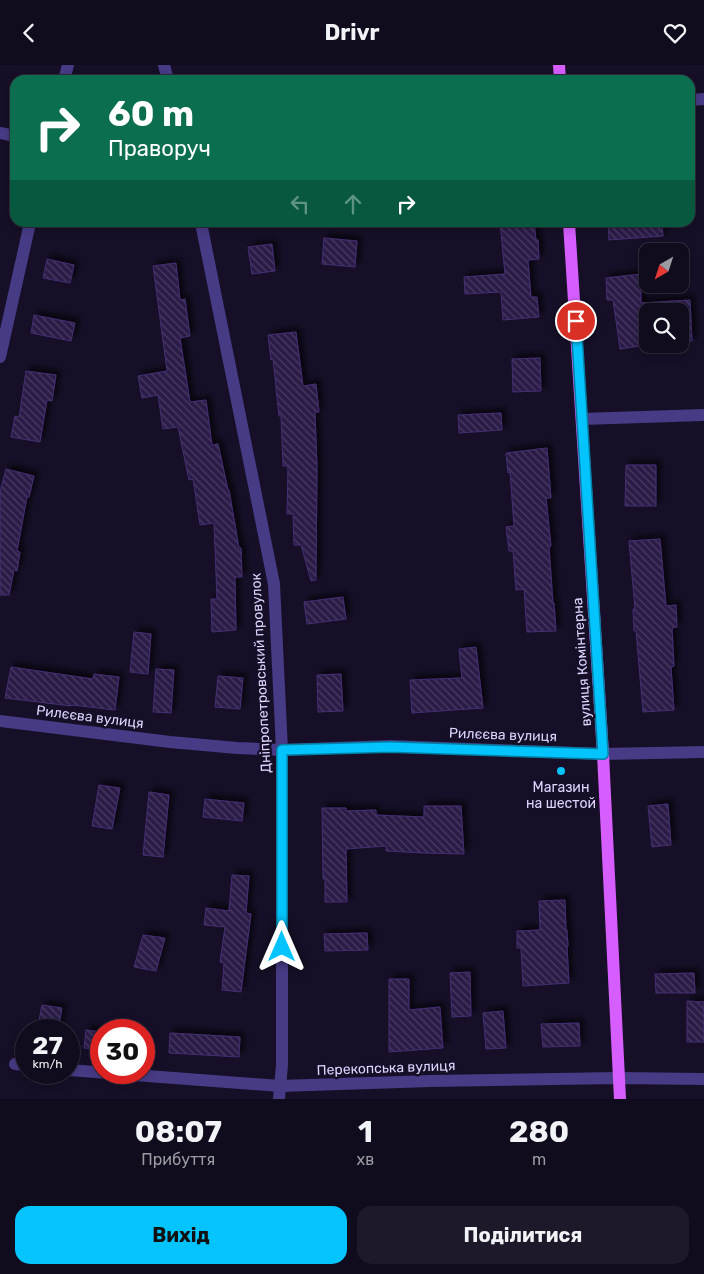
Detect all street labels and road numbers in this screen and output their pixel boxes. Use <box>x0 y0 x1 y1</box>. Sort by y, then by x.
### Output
street label: Дніпропетровський провулок <box>247 572 275 773</box>
street label: вулиця Комінтерна <box>569 597 595 727</box>
street label: Рилєєва вулиця <box>35 702 145 732</box>
street label: Рилєєва вулиця <box>449 725 557 745</box>
street label: Перекопська вулиця <box>316 1057 456 1079</box>

